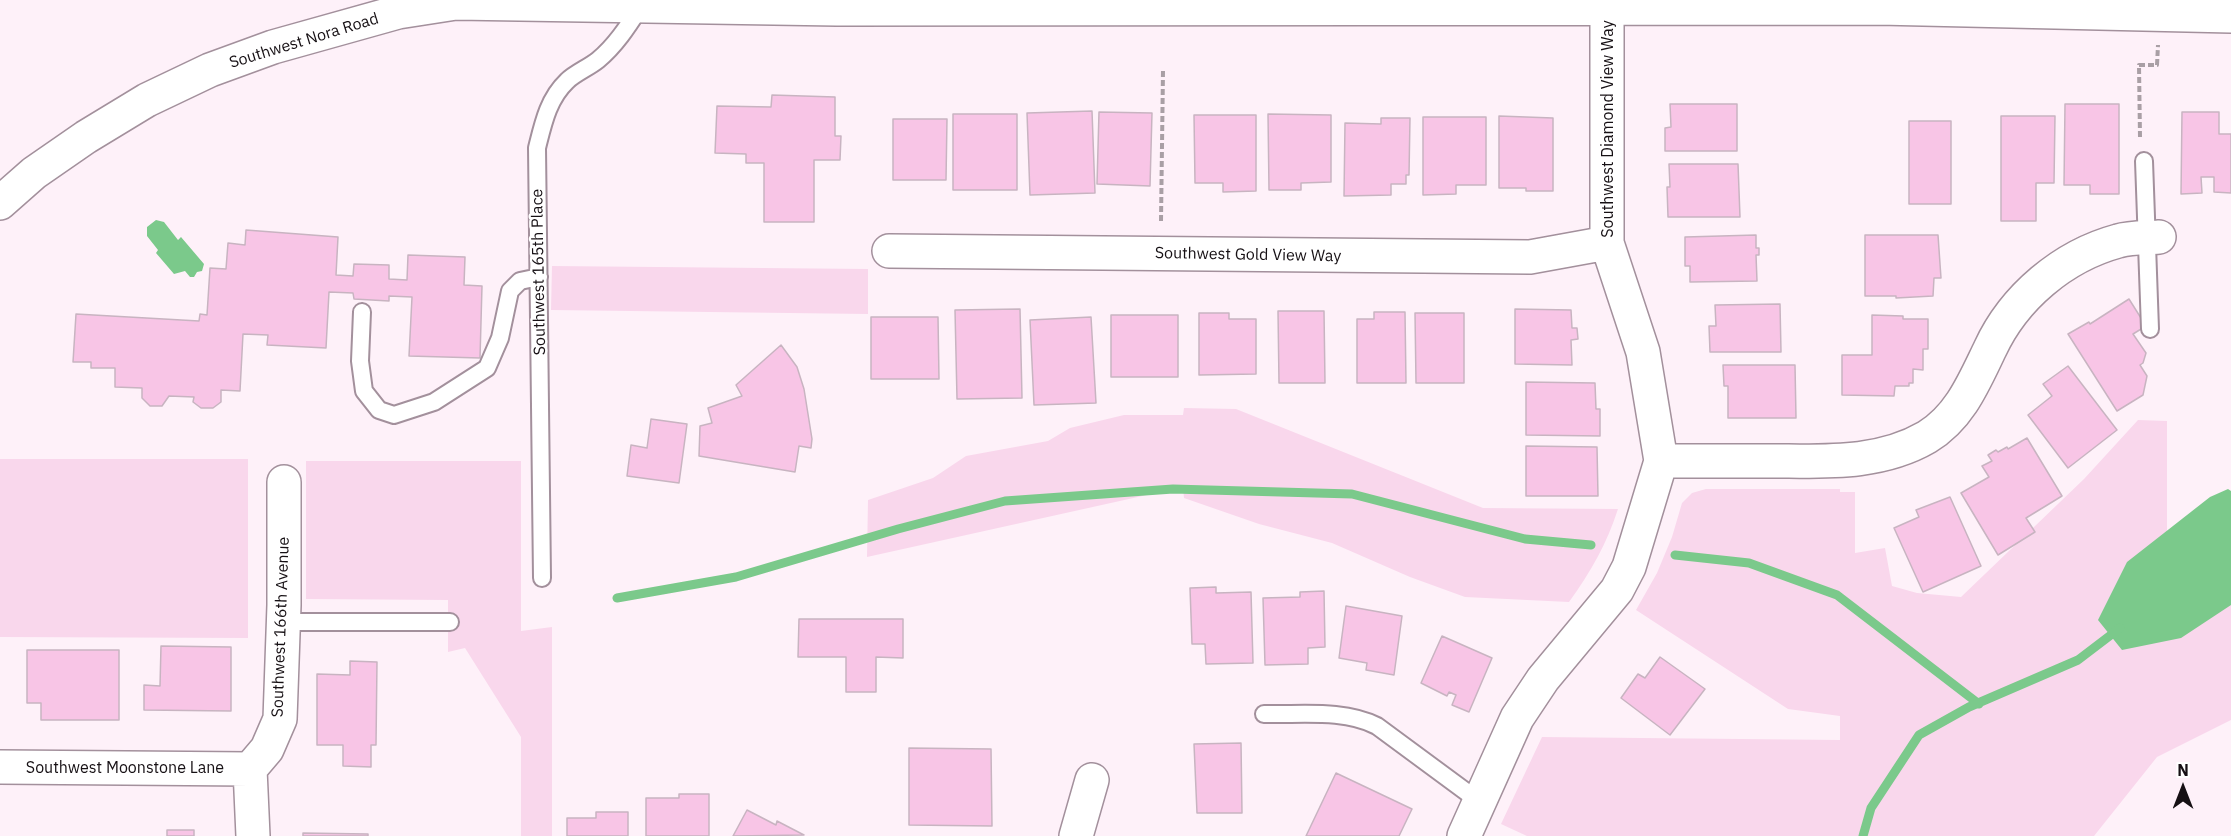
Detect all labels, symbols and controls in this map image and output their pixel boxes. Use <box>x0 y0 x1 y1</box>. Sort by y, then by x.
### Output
street label: Southwest Nora Road <box>227 9 381 73</box>
street label: Southwest Diamond View Way <box>1598 20 1618 238</box>
street label: Southwest 165th Place <box>528 189 550 355</box>
street label: Southwest Gold View Way <box>1155 244 1341 266</box>
street label: Southwest 166th Avenue <box>268 536 294 718</box>
street label: Southwest Moonstone Lane <box>26 758 224 778</box>
north arrow <box>2153 758 2213 818</box>
text: N <box>2177 760 2189 780</box>

